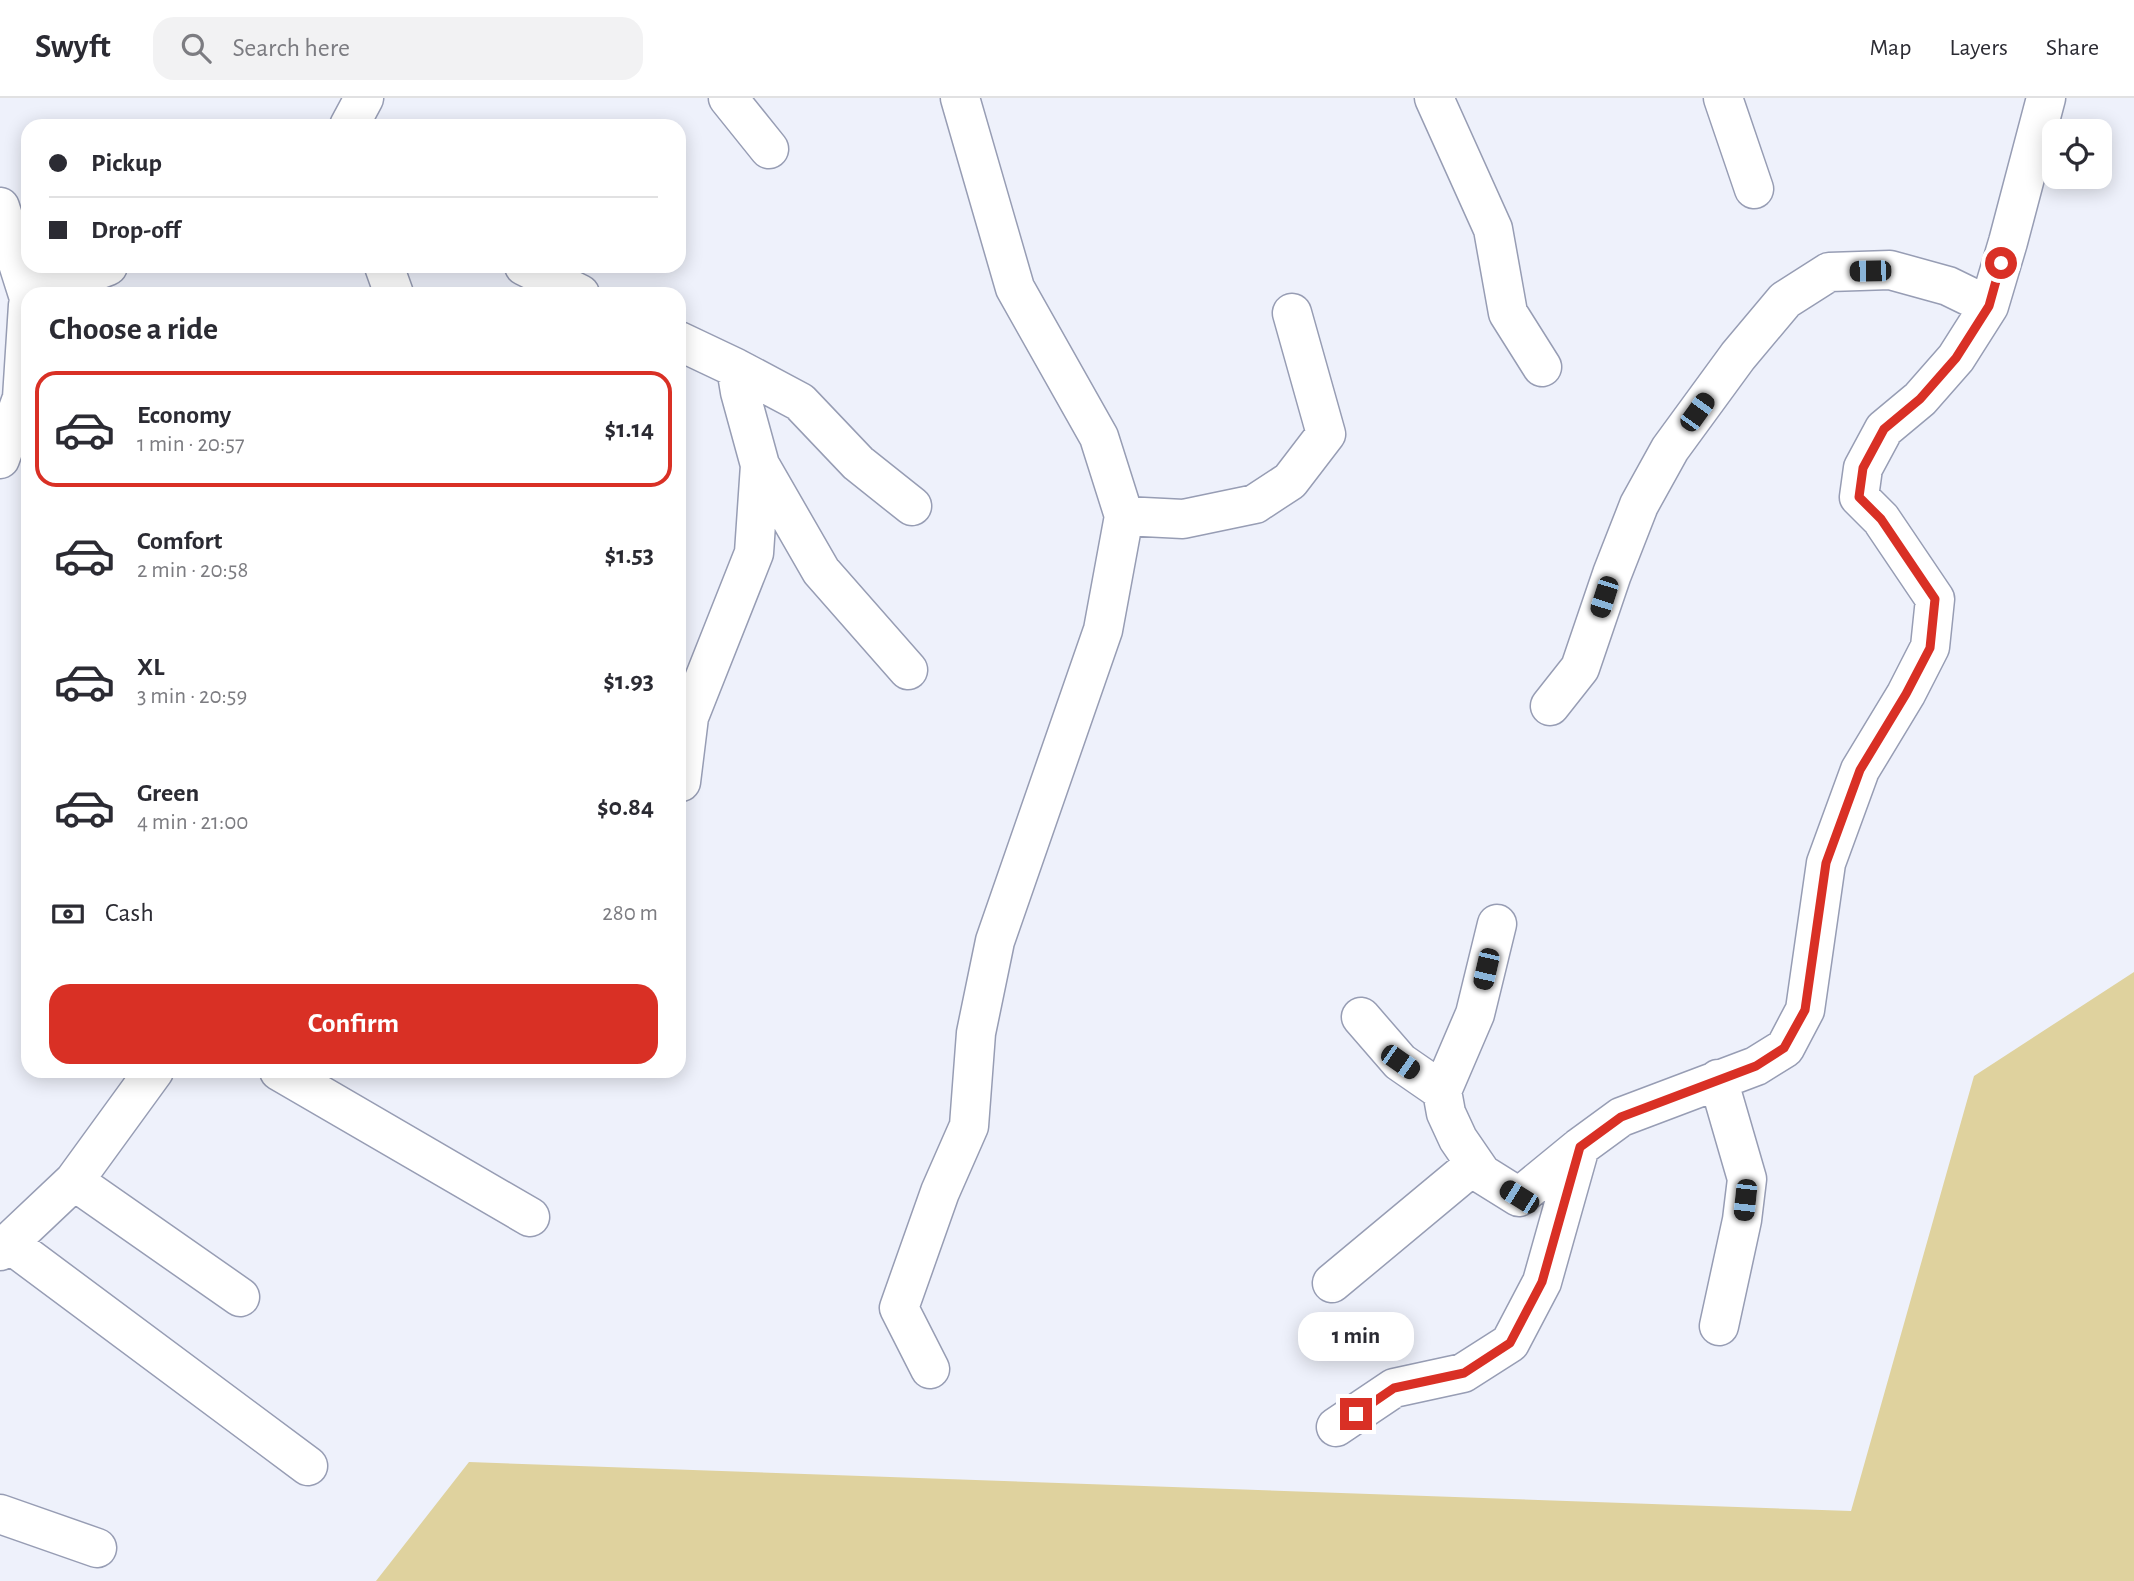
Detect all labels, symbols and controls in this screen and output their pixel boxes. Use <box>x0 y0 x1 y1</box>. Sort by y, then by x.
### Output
search box <box>153 17 643 80</box>
icon: search <box>177 29 215 67</box>
text: Swyft <box>35 31 111 64</box>
text: Search here <box>233 35 350 61</box>
text: Map <box>1869 36 1911 60</box>
text: Layers <box>1949 36 2008 60</box>
text: Share <box>2046 36 2099 60</box>
map controls <box>2042 119 2112 189</box>
button: locate <box>2042 119 2112 189</box>
text: Pickup <box>91 150 162 176</box>
text: Drop-off <box>91 217 180 243</box>
route start <box>1985 247 2017 279</box>
car <box>1849 260 1892 282</box>
text: Choose a ride <box>49 313 218 345</box>
car <box>1677 389 1718 435</box>
icon: car <box>53 398 116 461</box>
text: Economy <box>137 402 231 428</box>
text: $1.14 <box>605 416 654 442</box>
text: 1 min · 20:57 <box>137 433 244 456</box>
icon: car <box>53 524 116 587</box>
text: Comfort <box>137 528 222 554</box>
text: $1.53 <box>605 542 654 568</box>
text: 2 min · 20:58 <box>137 559 248 582</box>
car <box>1588 574 1621 620</box>
icon: car <box>53 650 116 713</box>
text: XL <box>137 654 164 680</box>
text: $1.93 <box>603 668 654 694</box>
text: 3 min · 20:59 <box>137 685 247 708</box>
icon: car <box>53 776 116 839</box>
text: Green <box>137 780 199 806</box>
text: $0.84 <box>597 794 654 820</box>
text: 4 min · 21:00 <box>137 811 248 834</box>
icon: cash <box>49 895 87 933</box>
text: Cash <box>105 900 154 926</box>
text: 280 m <box>602 902 658 925</box>
car <box>1472 946 1501 992</box>
button: Confirm <box>49 984 658 1064</box>
car <box>1377 1041 1424 1083</box>
car <box>1496 1177 1543 1217</box>
car <box>1733 1178 1758 1222</box>
callout: 1 min <box>1298 1312 1414 1362</box>
text: 1 min <box>1332 1325 1380 1348</box>
route end <box>1340 1398 1372 1430</box>

